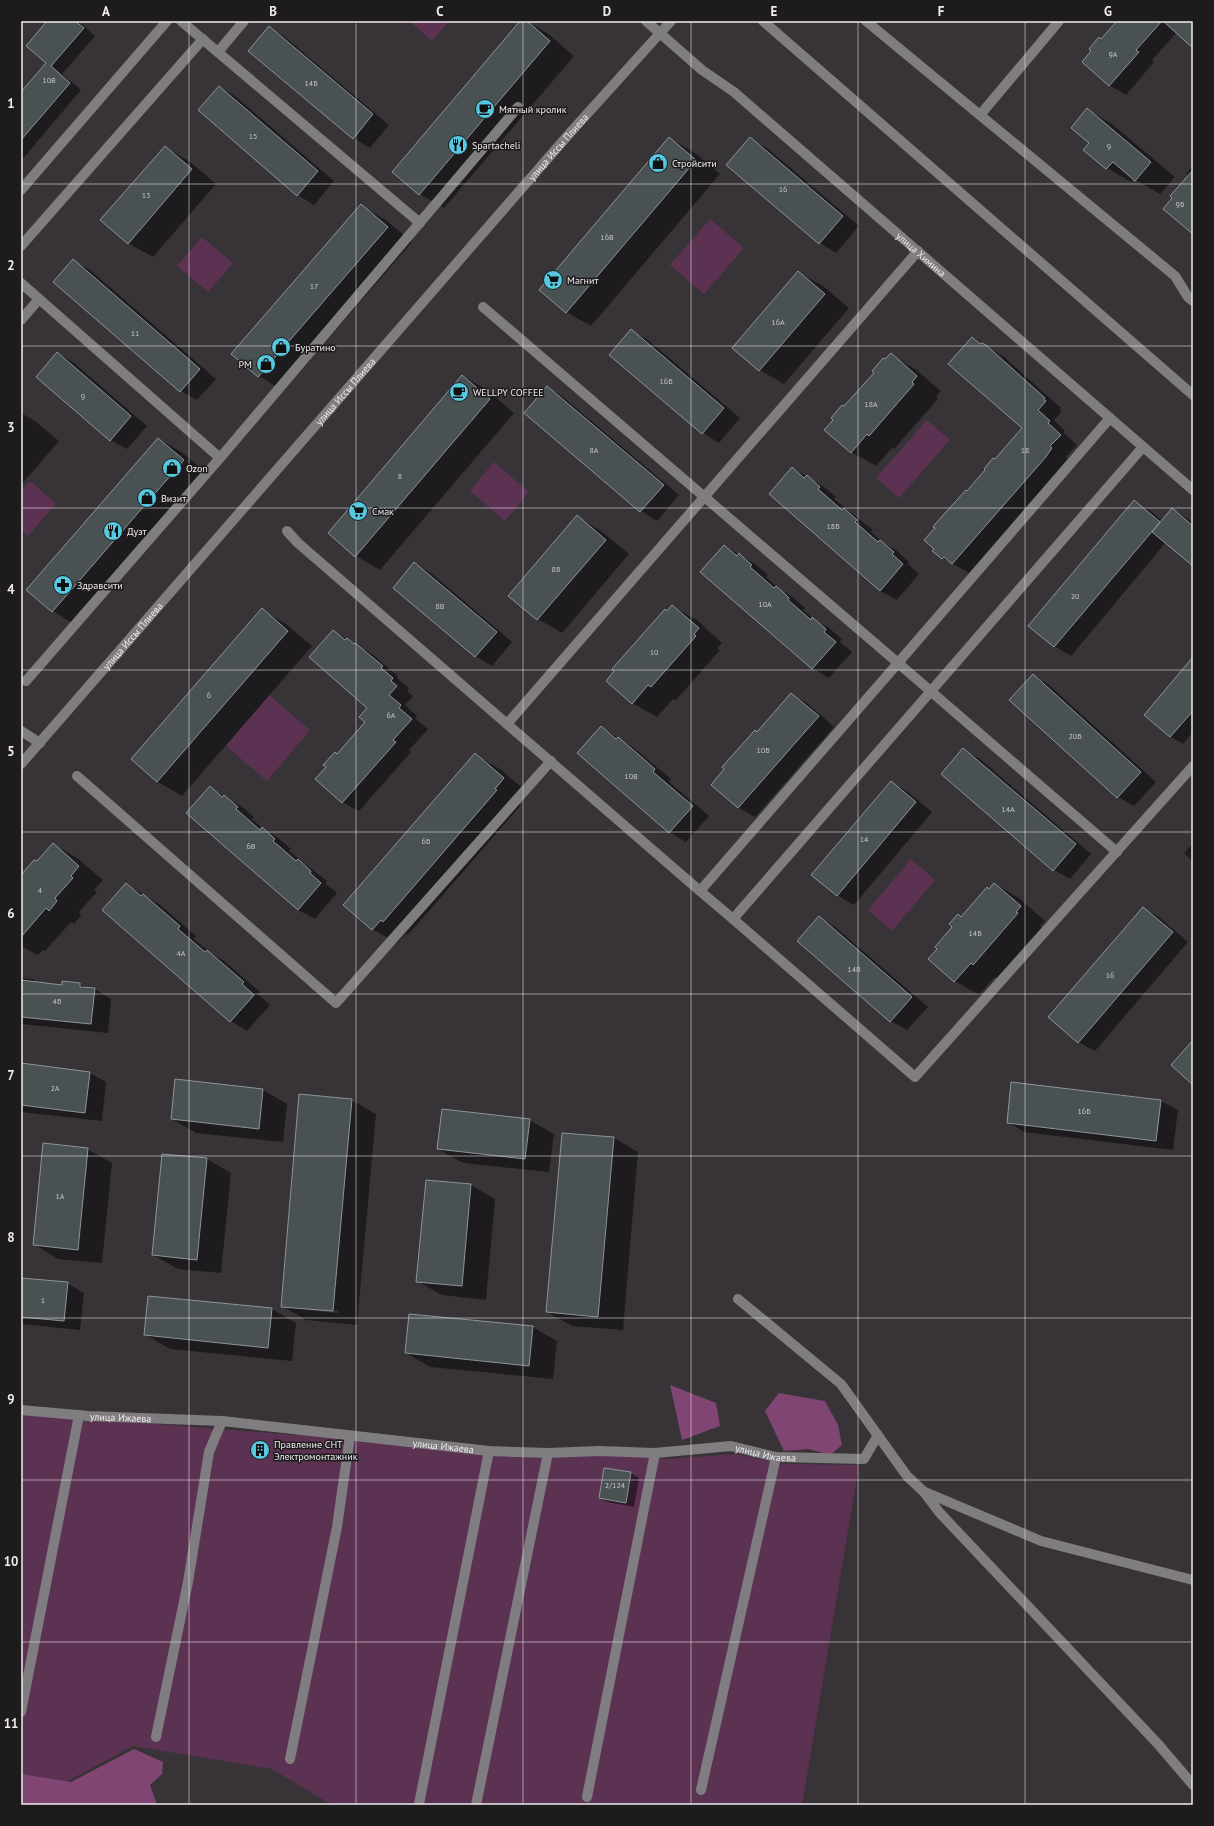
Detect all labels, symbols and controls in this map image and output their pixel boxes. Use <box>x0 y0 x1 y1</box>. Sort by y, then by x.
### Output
text: A <box>102 3 110 20</box>
text: B <box>269 3 277 20</box>
text: C <box>436 3 444 20</box>
text: D <box>603 3 611 20</box>
text: E <box>771 3 778 20</box>
text: F <box>938 3 945 20</box>
text: G <box>1104 3 1112 20</box>
house number: 9А <box>1108 49 1118 59</box>
house number: 10В <box>42 75 56 85</box>
house number: 14Б <box>304 78 318 88</box>
text: 1 <box>7 95 15 112</box>
cafe icon: Мятный кролик <box>474 98 496 120</box>
place label: Мятный кролик <box>499 103 567 116</box>
street label: улица Иссы Плиева <box>525 111 591 184</box>
house number: 15 <box>249 131 257 141</box>
restaurant icon: Spartacheli <box>447 134 469 156</box>
place label: Spartacheli <box>472 139 520 152</box>
house number: 9 <box>1107 141 1111 151</box>
shop icon: Стройсити <box>647 152 669 174</box>
place label: Стройсити <box>672 157 717 170</box>
house number: 16 <box>779 184 787 194</box>
house number: 13 <box>142 190 150 200</box>
house number: 9Б <box>1176 199 1185 209</box>
street label: улица Химина <box>893 230 949 280</box>
house number: 16В <box>600 232 614 242</box>
text: 2 <box>7 257 15 274</box>
supermarket icon: Магнит <box>542 269 564 291</box>
place label: Магнит <box>567 274 598 287</box>
house number: 17 <box>310 281 318 291</box>
house number: 16А <box>771 317 785 327</box>
house number: 11 <box>131 328 139 338</box>
shop icon: Буратино <box>270 336 292 358</box>
place label: Буратино <box>295 341 336 354</box>
shop icon: PM <box>255 353 277 375</box>
street label: улица Иссы Плиева <box>313 355 378 428</box>
place label: PM <box>239 358 252 371</box>
house number: 16Б <box>659 376 673 386</box>
cafe icon: WELLPY COFFEE <box>448 381 470 403</box>
place label: WELLPY COFFEE <box>473 386 544 399</box>
house number: 9 <box>81 391 85 401</box>
house number: 18А <box>864 399 878 409</box>
text: 3 <box>7 419 15 436</box>
house number: 8А <box>589 445 599 455</box>
house number: 18 <box>1021 445 1029 455</box>
shop icon: Ozon <box>161 457 183 479</box>
place label: Ozon <box>186 462 208 475</box>
house number: 8 <box>398 471 402 481</box>
shop icon: Визит <box>136 487 158 509</box>
place label: Визит <box>161 492 186 505</box>
supermarket icon: Смак <box>347 500 369 522</box>
place label: Смак <box>372 505 394 518</box>
restaurant icon: Дуэт <box>102 520 124 542</box>
house number: 18Б <box>826 521 840 531</box>
place label: Дуэт <box>127 525 147 538</box>
house number: 8Б <box>552 564 561 574</box>
pharmacy icon: Здравсити <box>52 574 74 596</box>
place label: Здравсити <box>77 579 123 592</box>
text: 4 <box>7 581 15 598</box>
house number: 20 <box>1071 591 1080 601</box>
house number: 10А <box>758 599 772 609</box>
street label: улица Иссы Плиева <box>100 600 166 672</box>
house number: 8В <box>435 601 445 611</box>
house number: 10 <box>650 647 659 657</box>
house number: 6 <box>207 690 211 700</box>
house number: 6А <box>386 710 396 720</box>
house number: 20Б <box>1068 731 1082 741</box>
text: 5 <box>7 743 15 760</box>
house number: 10Б <box>756 745 770 755</box>
house number: 10В <box>624 771 638 781</box>
house number: 14А <box>1001 804 1015 814</box>
house number: 14 <box>860 834 869 844</box>
house number: 6Б <box>422 836 431 846</box>
house number: 6В <box>246 841 256 851</box>
house number: 4 <box>38 885 43 895</box>
text: 6 <box>7 905 15 922</box>
house number: 14Б <box>968 928 982 938</box>
house number: 4А <box>176 948 186 958</box>
house number: 14В <box>847 964 861 974</box>
house number: 16 <box>1106 970 1114 980</box>
house number: 4Б <box>53 996 62 1006</box>
text: 7 <box>7 1067 15 1084</box>
house number: 2А <box>50 1083 60 1093</box>
house number: 16Б <box>1077 1106 1091 1116</box>
house number: 1А <box>55 1191 65 1201</box>
text: 8 <box>7 1229 15 1246</box>
house number: 1 <box>41 1295 45 1305</box>
text: 9 <box>7 1391 15 1408</box>
street label: улица Ижаева <box>90 1410 152 1425</box>
street label: улица Ижаева <box>412 1436 475 1456</box>
place label: Правление СНТ Электромонтажник <box>274 1438 358 1463</box>
building icon: Правление СНТ Электромонтажник <box>249 1439 271 1461</box>
street label: улица Ижаева <box>734 1441 796 1464</box>
house number: 2/124 <box>605 1480 626 1490</box>
text: 10 <box>4 1553 18 1570</box>
text: 11 <box>4 1715 18 1732</box>

